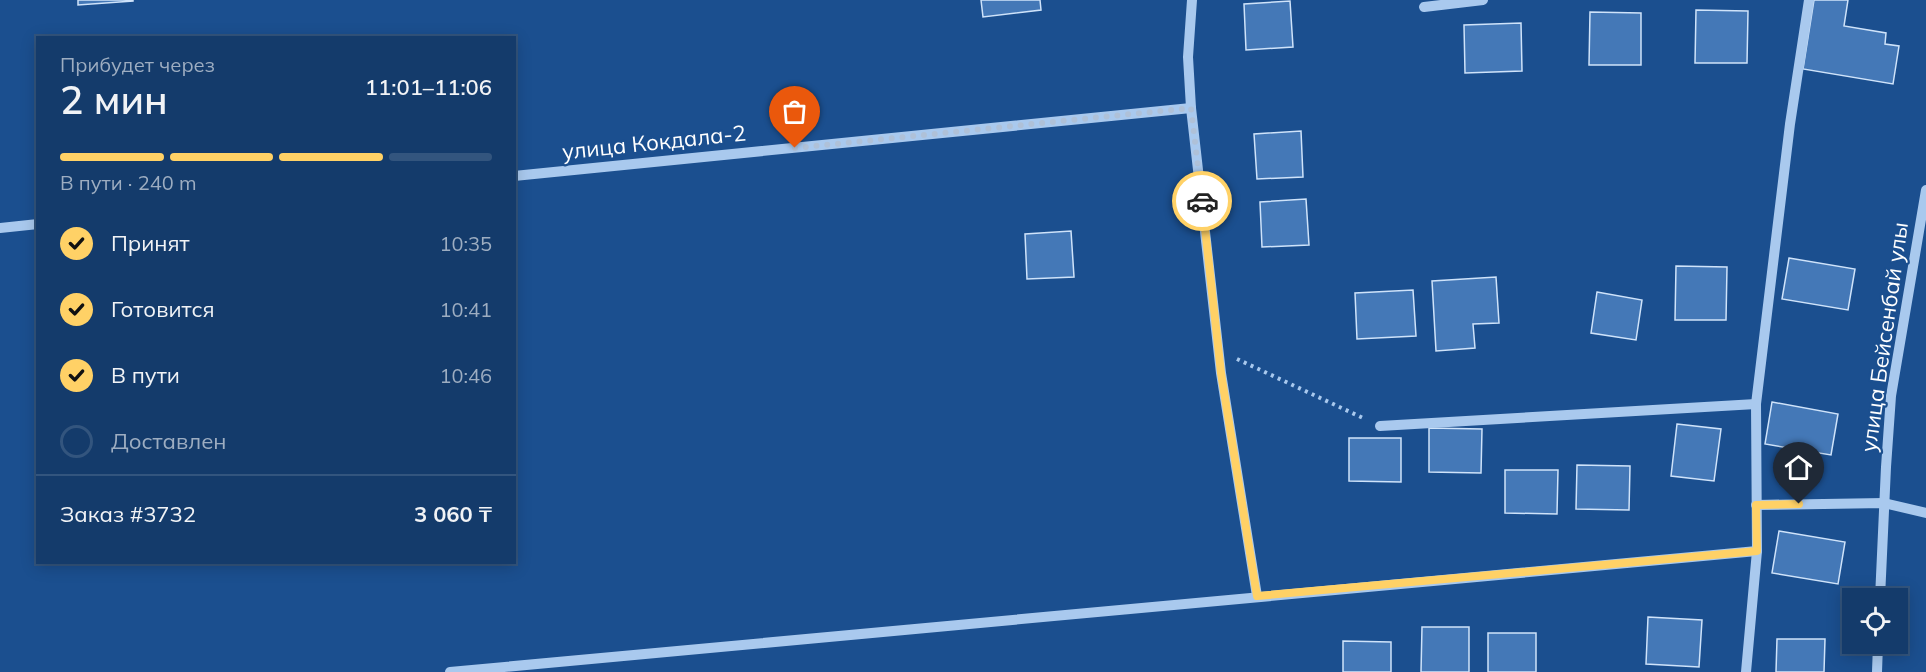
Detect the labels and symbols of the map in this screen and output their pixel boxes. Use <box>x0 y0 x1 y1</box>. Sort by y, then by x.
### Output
pin <box>769 86 820 148</box>
street label: улица Кокдала-2 <box>561 118 747 166</box>
courier <box>1172 171 1232 231</box>
street label: улица Бейсенбай улы <box>1854 220 1914 454</box>
pin <box>1773 442 1824 504</box>

